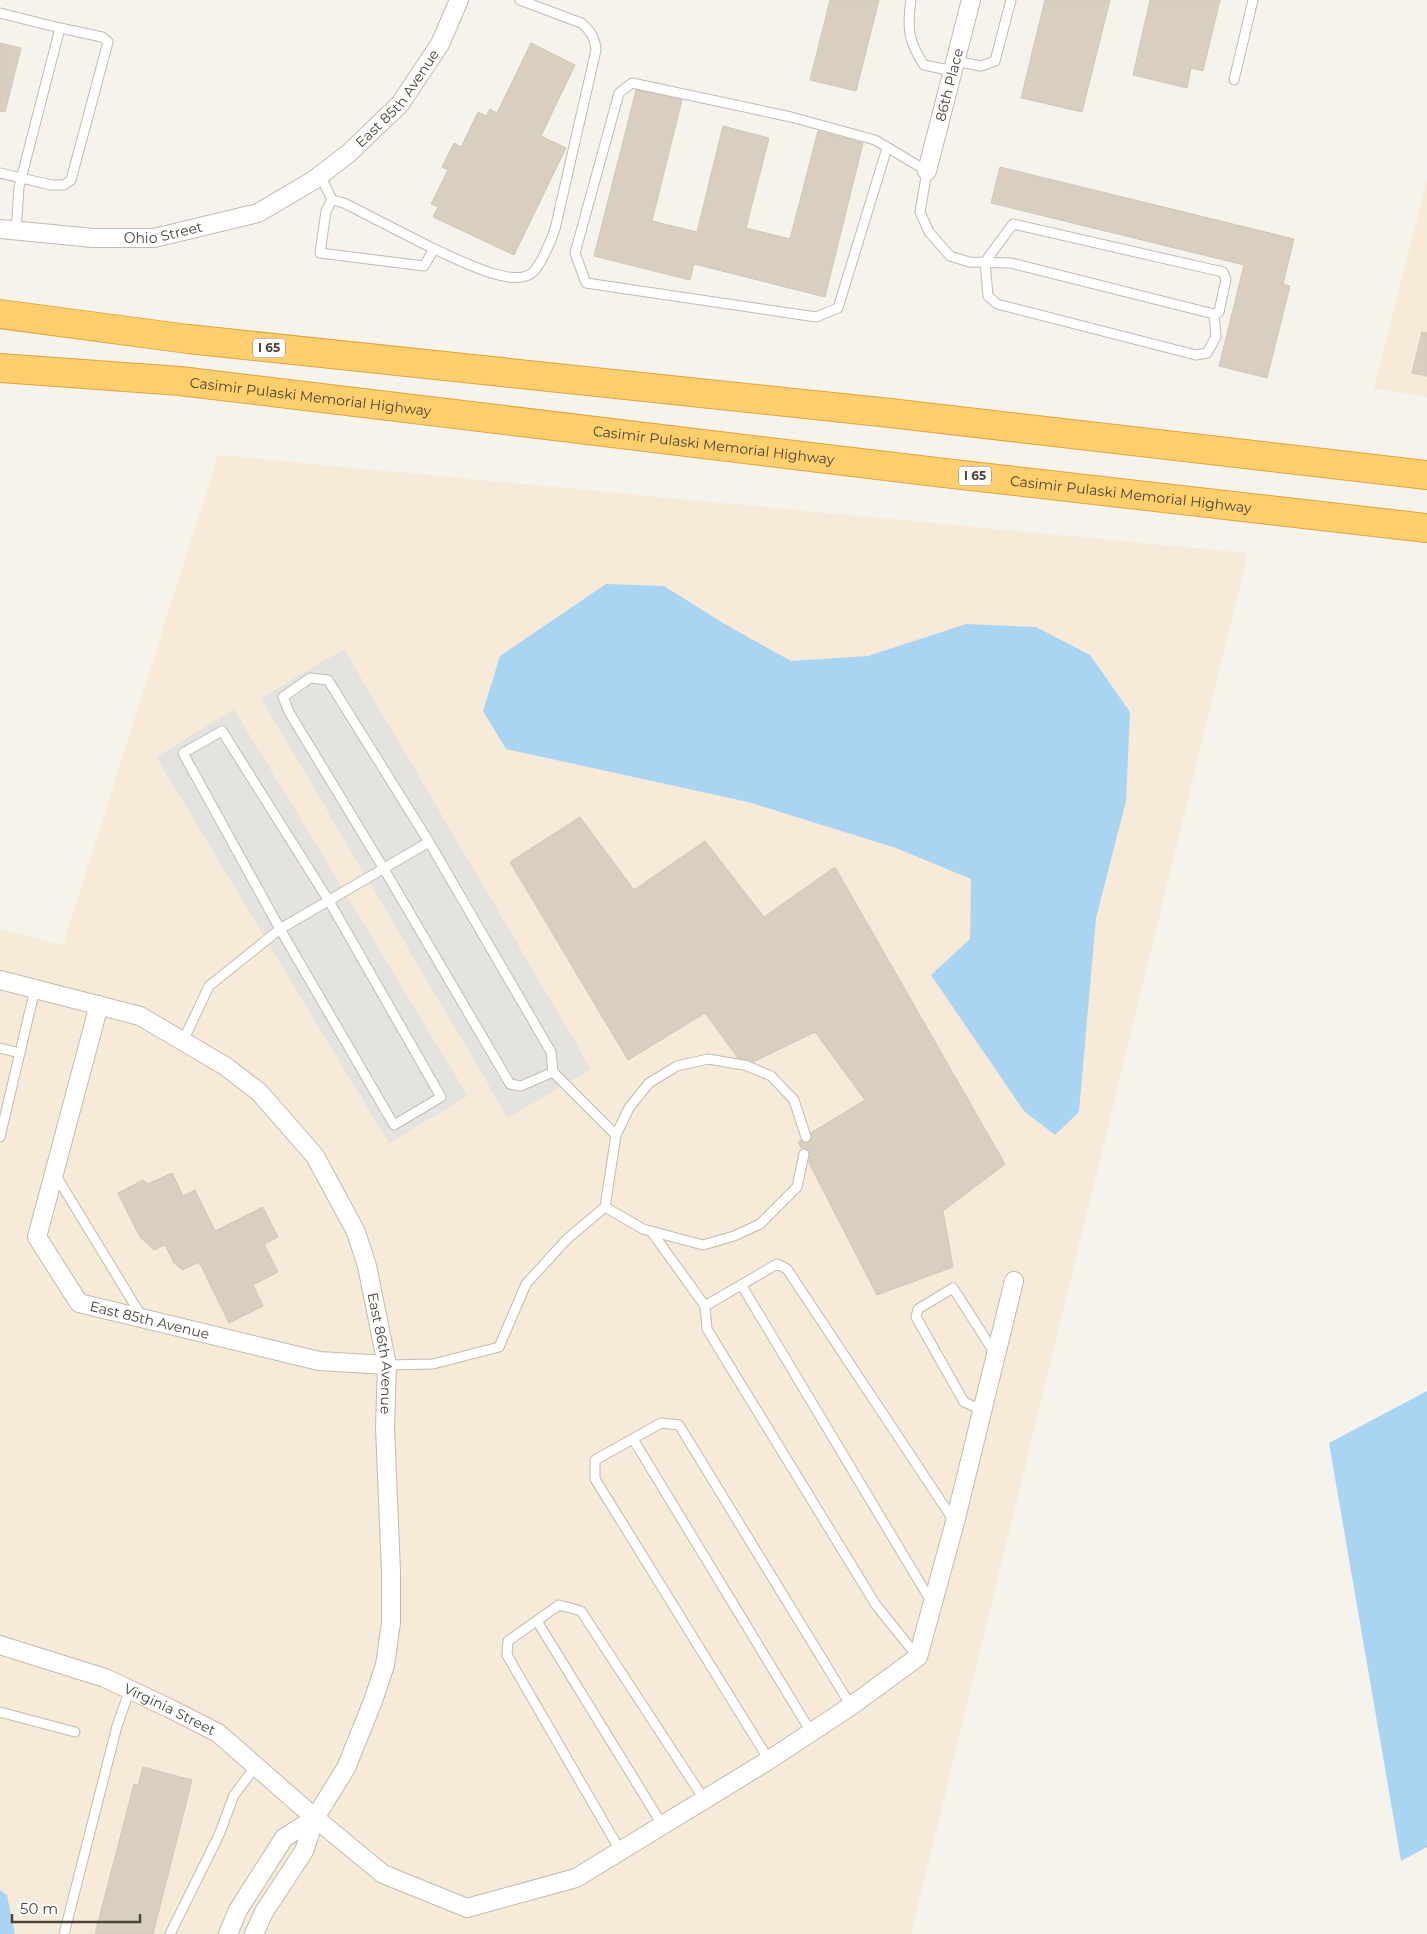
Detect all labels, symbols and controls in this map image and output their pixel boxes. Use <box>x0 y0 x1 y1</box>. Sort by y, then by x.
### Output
street label: East 85th Avenue <box>352 46 443 151</box>
street label: 86th Place <box>931 46 967 123</box>
street label: Ohio Street <box>124 218 205 247</box>
road number: I 65 <box>253 338 285 358</box>
street label: Casimir Pulaski Memorial Highway <box>189 373 433 420</box>
street label: Casimir Pulaski Memorial Highway <box>592 422 836 469</box>
road number: I 65 <box>959 466 991 486</box>
street label: Casimir Pulaski Memorial Highway <box>1009 472 1253 517</box>
street label: East 86th Avenue <box>364 1291 396 1415</box>
street label: East 85th Avenue <box>88 1297 211 1343</box>
street label: Virginia Street <box>121 1679 219 1739</box>
scale bar <box>12 1892 140 1924</box>
text: 50 m <box>20 1899 58 1918</box>

